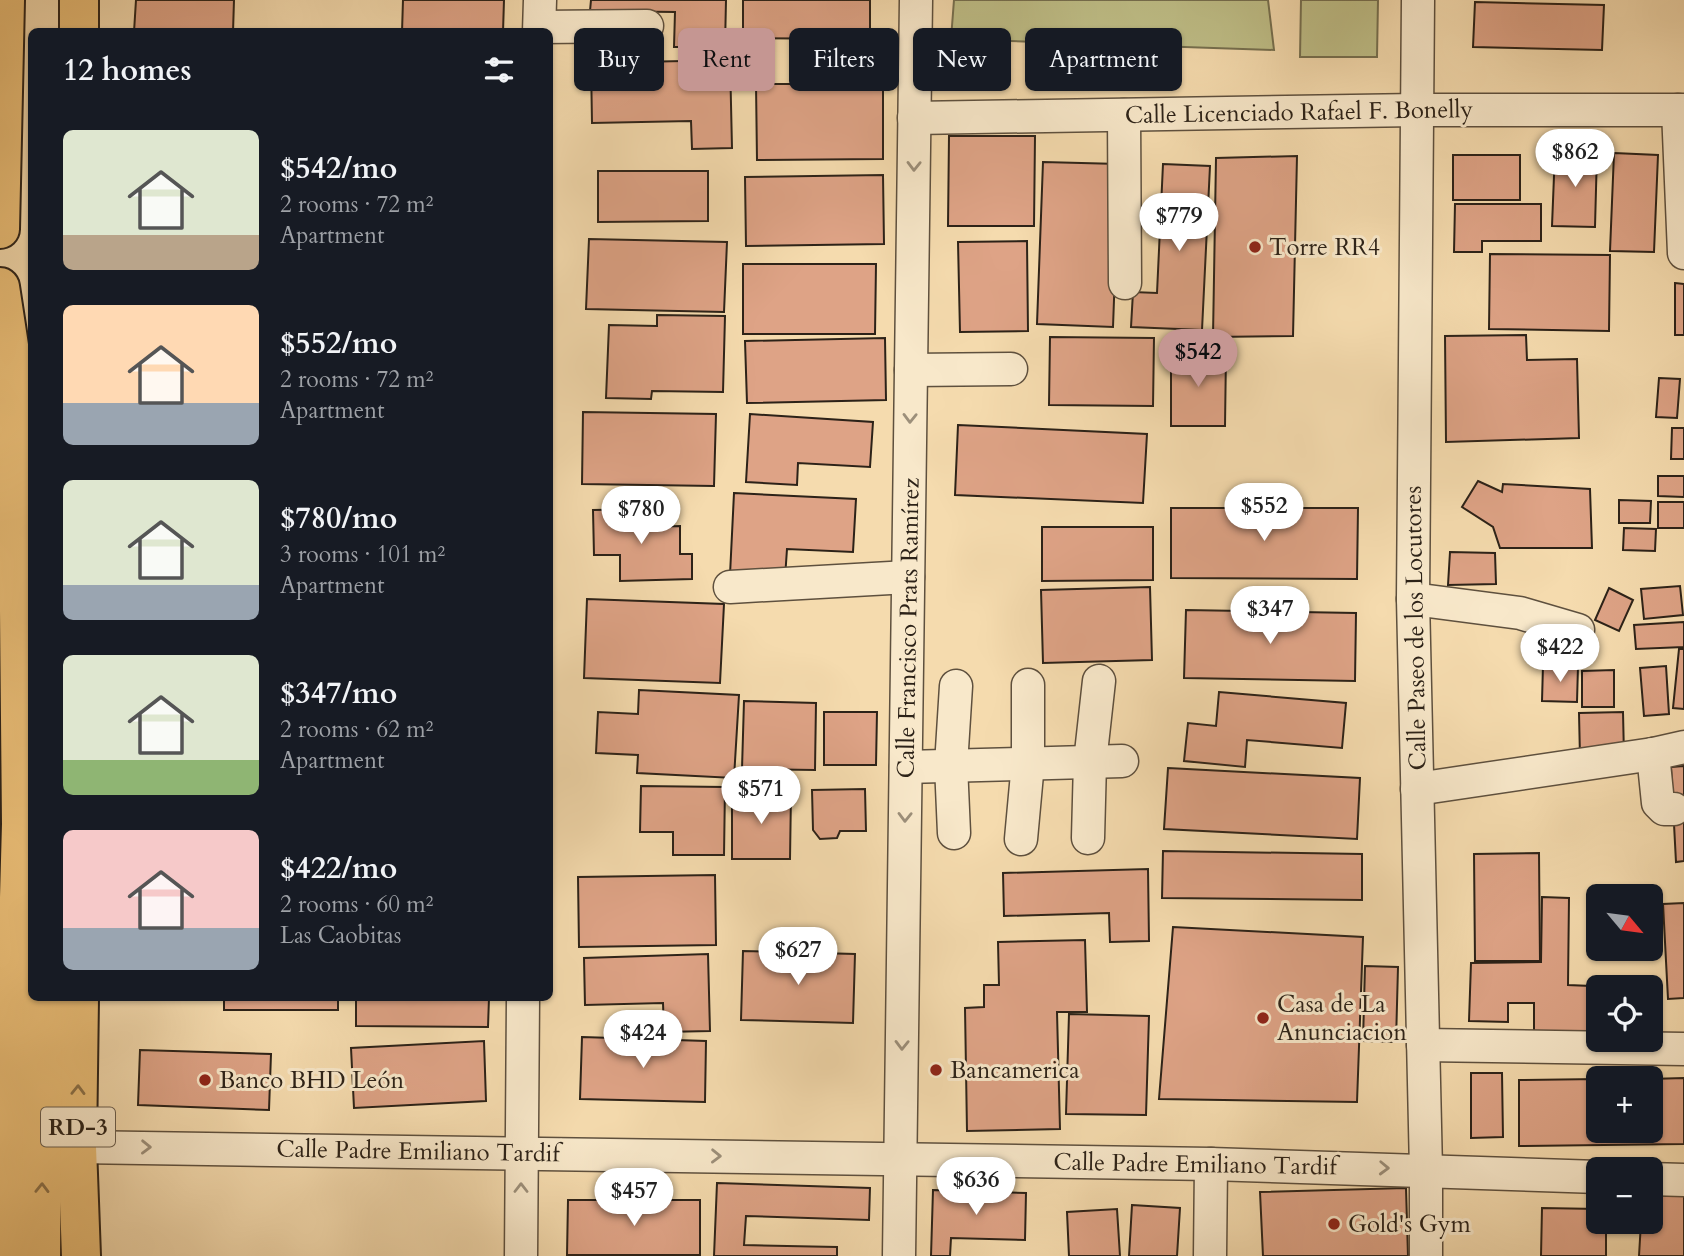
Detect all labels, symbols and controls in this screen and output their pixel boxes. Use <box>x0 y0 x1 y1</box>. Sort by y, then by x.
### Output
chip: Buy <box>574 28 664 91</box>
chip: Rent <box>678 28 775 91</box>
chip: Filters <box>789 28 899 91</box>
chip: New <box>913 28 1011 91</box>
chip: Apartment <box>1025 28 1182 91</box>
text: 12 homes <box>63 50 192 91</box>
icon: filters <box>480 51 518 89</box>
street label: Calle Licenciado Rafael F. Bonelly <box>1125 93 1474 132</box>
pin: $862 <box>1534 130 1616 189</box>
text: $862 <box>1551 136 1599 167</box>
text: $542/mo <box>280 148 397 189</box>
icon: home <box>119 158 203 242</box>
one-way arrow <box>906 161 922 172</box>
text: 2 rooms · 72 m² <box>280 189 433 220</box>
pin: $779 <box>1138 194 1220 253</box>
text: $779 <box>1155 200 1203 231</box>
text: Apartment <box>280 220 384 251</box>
place label: Torre RR4 <box>1269 231 1380 264</box>
marker: Torre RR4 <box>1247 239 1263 255</box>
text: $552/mo <box>280 323 397 364</box>
pin: $542 <box>1157 330 1239 389</box>
icon: home <box>119 333 203 417</box>
text: $542 <box>1174 336 1222 367</box>
text: 2 rooms · 72 m² <box>280 364 433 395</box>
text: Apartment <box>280 395 384 426</box>
one-way arrow <box>903 413 918 424</box>
street label: Calle Francisco Prats Ramírez <box>889 477 928 779</box>
pin: $552 <box>1223 484 1305 543</box>
street label: Calle Paseo de los Locutores <box>1397 485 1434 771</box>
pin: $780 <box>600 486 682 546</box>
text: $552 <box>1240 490 1288 521</box>
text: $780 <box>617 493 665 524</box>
text: $780/mo <box>280 498 397 539</box>
icon: home <box>119 508 203 592</box>
text: 3 rooms · 101 m² <box>280 539 445 570</box>
text: Apartment <box>280 570 384 601</box>
pin: $347 <box>1229 586 1311 646</box>
text: $347 <box>1246 593 1294 624</box>
pin: $422 <box>1519 624 1601 684</box>
text: $422 <box>1536 631 1584 662</box>
text: $347/mo <box>280 673 397 714</box>
icon: home <box>119 683 203 767</box>
text: 2 rooms · 62 m² <box>280 714 433 745</box>
text: Apartment <box>280 745 384 776</box>
pin: $571 <box>720 766 802 826</box>
text: $571 <box>737 773 785 804</box>
one-way arrow <box>897 812 913 823</box>
text: $422/mo <box>280 848 397 889</box>
icon: home <box>119 858 203 942</box>
north arrow <box>1586 884 1662 961</box>
map controls <box>1586 884 1663 1234</box>
text: 2 rooms · 60 m² <box>280 889 433 920</box>
text: Las Caobitas <box>280 920 401 951</box>
pin: $627 <box>757 928 839 987</box>
text: $627 <box>774 934 822 965</box>
button: locate <box>1586 975 1663 1052</box>
place label: Casa de La Anunciacion <box>1277 988 1407 1049</box>
pin: $424 <box>602 1010 684 1070</box>
marker: Casa de La Anunciacion <box>1255 1010 1271 1026</box>
text: $424 <box>619 1017 667 1048</box>
one-way arrow <box>894 1040 910 1050</box>
place label: Bancamerica <box>950 1054 1080 1087</box>
marker: Bancamerica <box>928 1062 944 1078</box>
place label: Banco BHD León <box>219 1064 404 1097</box>
button: + <box>1586 1066 1663 1143</box>
marker: Banco BHD León <box>197 1072 213 1088</box>
one-way arrow <box>70 1084 86 1095</box>
road number: RD-3 <box>41 1108 115 1146</box>
street label: Calle Padre Emiliano Tardif <box>276 1133 564 1171</box>
one-way arrow <box>140 1140 151 1155</box>
street label: Calle Padre Emiliano Tardif <box>1053 1146 1341 1184</box>
one-way arrow <box>711 1148 722 1164</box>
button: − <box>1586 1157 1663 1234</box>
pin: $636 <box>935 1158 1017 1217</box>
one-way arrow <box>1379 1161 1390 1176</box>
text: $636 <box>952 1164 1000 1195</box>
pin: $457 <box>593 1168 675 1228</box>
text: $457 <box>610 1175 658 1206</box>
one-way arrow <box>34 1182 50 1193</box>
one-way arrow <box>513 1182 529 1193</box>
place label: Gold's Gym <box>1348 1208 1471 1241</box>
marker: Gold's Gym <box>1326 1216 1342 1232</box>

